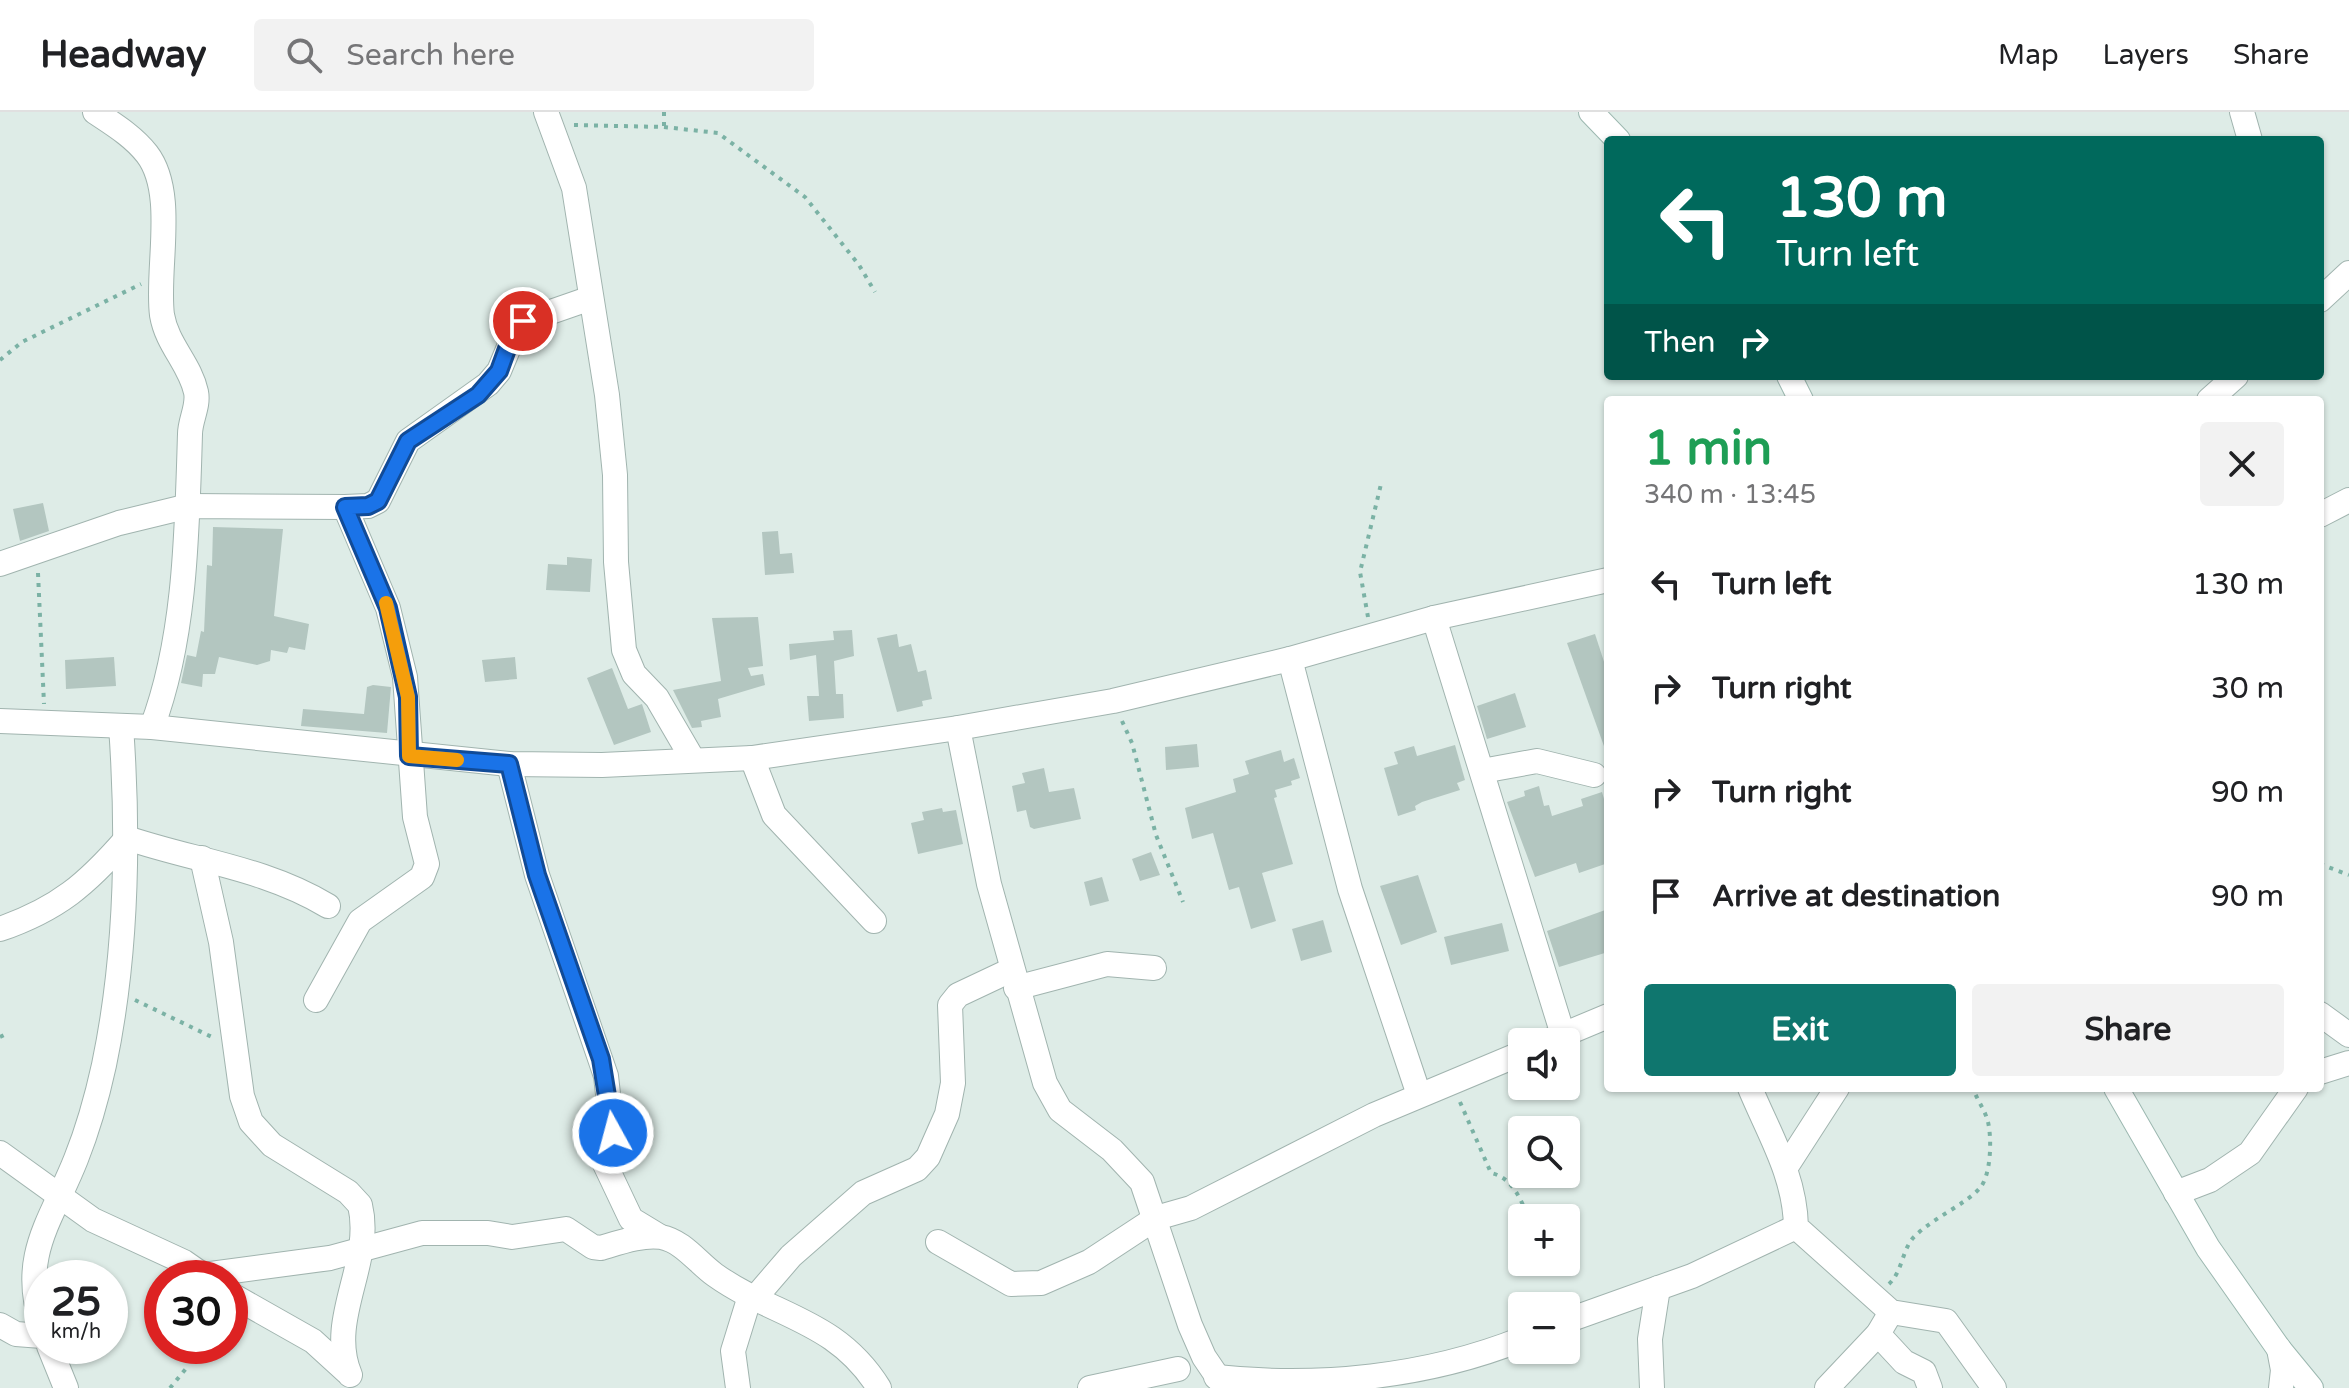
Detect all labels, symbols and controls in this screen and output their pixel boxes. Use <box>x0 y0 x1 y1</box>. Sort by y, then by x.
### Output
search box <box>254 19 814 91</box>
text: Headway <box>40 32 206 78</box>
icon: search <box>282 33 326 77</box>
text: Search here <box>346 37 515 74</box>
text: Map <box>1998 38 2059 72</box>
text: Layers <box>2103 38 2189 72</box>
text: Share <box>2233 38 2309 72</box>
text: 130 m <box>1776 165 1947 232</box>
icon: left <box>1644 168 1748 272</box>
text: Turn left <box>1776 233 1919 276</box>
pin <box>489 287 557 355</box>
icon: arrive <box>501 299 545 343</box>
icon: right <box>1732 320 1776 364</box>
text: Then <box>1644 324 1716 361</box>
text: 1 min <box>1644 420 1772 478</box>
button: close <box>2200 422 2284 506</box>
text: 340 m · 13:45 <box>1644 479 1816 510</box>
icon: left <box>1644 562 1688 606</box>
text: Turn left <box>1712 566 1831 603</box>
text: 130 m <box>2192 566 2284 603</box>
icon: right <box>1644 666 1688 710</box>
text: Turn right <box>1712 670 1852 707</box>
text: 30 m <box>2211 670 2284 707</box>
icon: right <box>1644 770 1688 814</box>
text: Turn right <box>1712 774 1852 811</box>
text: 90 m <box>2211 774 2284 811</box>
icon: arrive <box>1644 874 1688 918</box>
text: Arrive at destination <box>1712 878 2000 915</box>
text: 90 m <box>2211 878 2284 915</box>
button: Exit <box>1644 984 1956 1076</box>
button: Share <box>1972 984 2284 1076</box>
map controls <box>1508 1028 1580 1364</box>
button: sound <box>1508 1028 1580 1100</box>
position arrow <box>571 1091 655 1175</box>
button: search <box>1508 1116 1580 1188</box>
button: + <box>1508 1204 1580 1276</box>
speed limit sign: 30 <box>144 1260 248 1364</box>
text: 25 <box>51 1278 101 1326</box>
button: − <box>1508 1292 1580 1364</box>
text: km/h <box>51 1320 101 1344</box>

